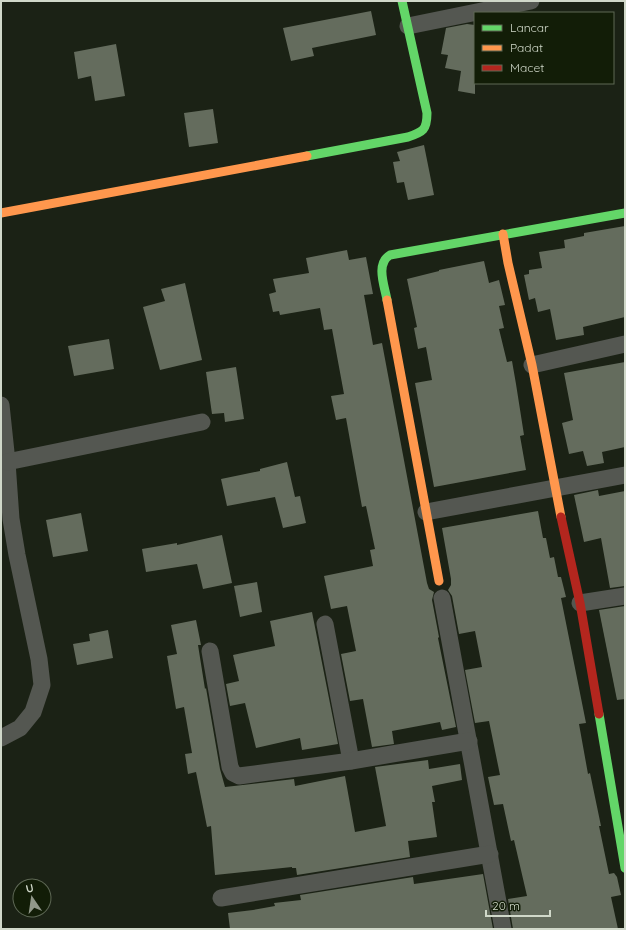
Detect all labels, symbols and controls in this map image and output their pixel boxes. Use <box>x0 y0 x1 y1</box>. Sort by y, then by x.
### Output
legend <box>474 12 614 84</box>
text: Lancar <box>510 20 549 35</box>
text: Padat <box>510 40 543 55</box>
text: Macet <box>510 60 544 75</box>
north arrow <box>12 878 52 918</box>
text: U <box>24 881 35 896</box>
scale bar <box>486 892 550 918</box>
text: 20 m <box>492 898 520 913</box>

